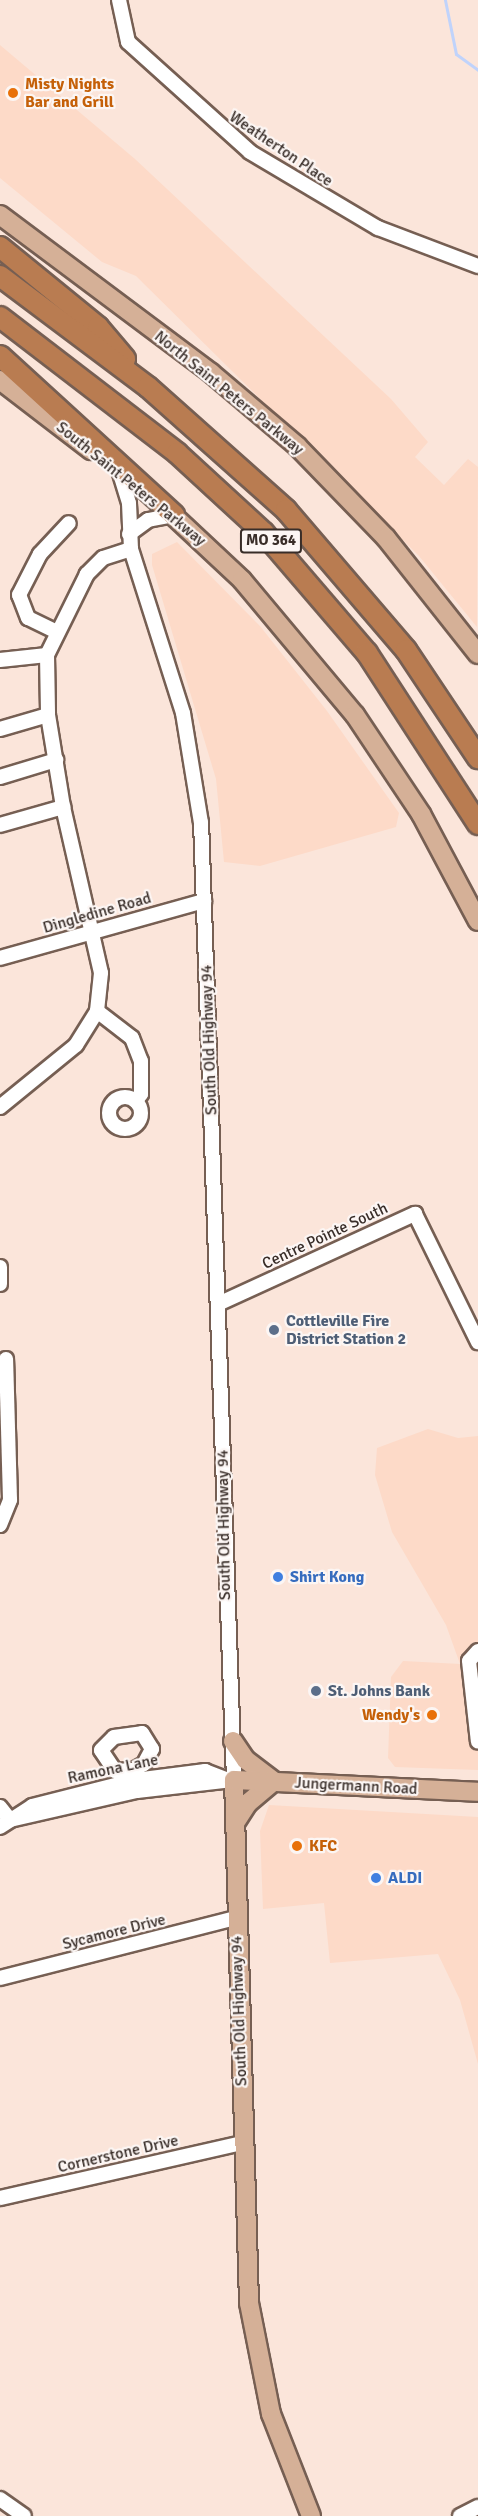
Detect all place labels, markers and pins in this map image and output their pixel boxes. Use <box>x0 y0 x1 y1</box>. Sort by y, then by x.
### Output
place label: Misty Nights Bar and Grill <box>25 74 114 112</box>
marker: Misty Nights Bar and Grill <box>6 86 20 100</box>
place label: Cottleville Fire District Station 2 <box>286 1311 406 1349</box>
marker: Cottleville Fire District Station 2 <box>267 1323 281 1337</box>
place label: Shirt Kong <box>290 1567 364 1587</box>
marker: Shirt Kong <box>271 1570 285 1584</box>
place label: St. Johns Bank <box>328 1681 430 1701</box>
marker: St. Johns Bank <box>309 1684 323 1698</box>
place label: Wendy's <box>362 1705 420 1725</box>
marker: Wendy's <box>425 1708 439 1722</box>
place label: KFC <box>309 1836 337 1856</box>
marker: KFC <box>290 1839 304 1853</box>
place label: ALDI <box>388 1868 422 1888</box>
marker: ALDI <box>369 1871 383 1885</box>

